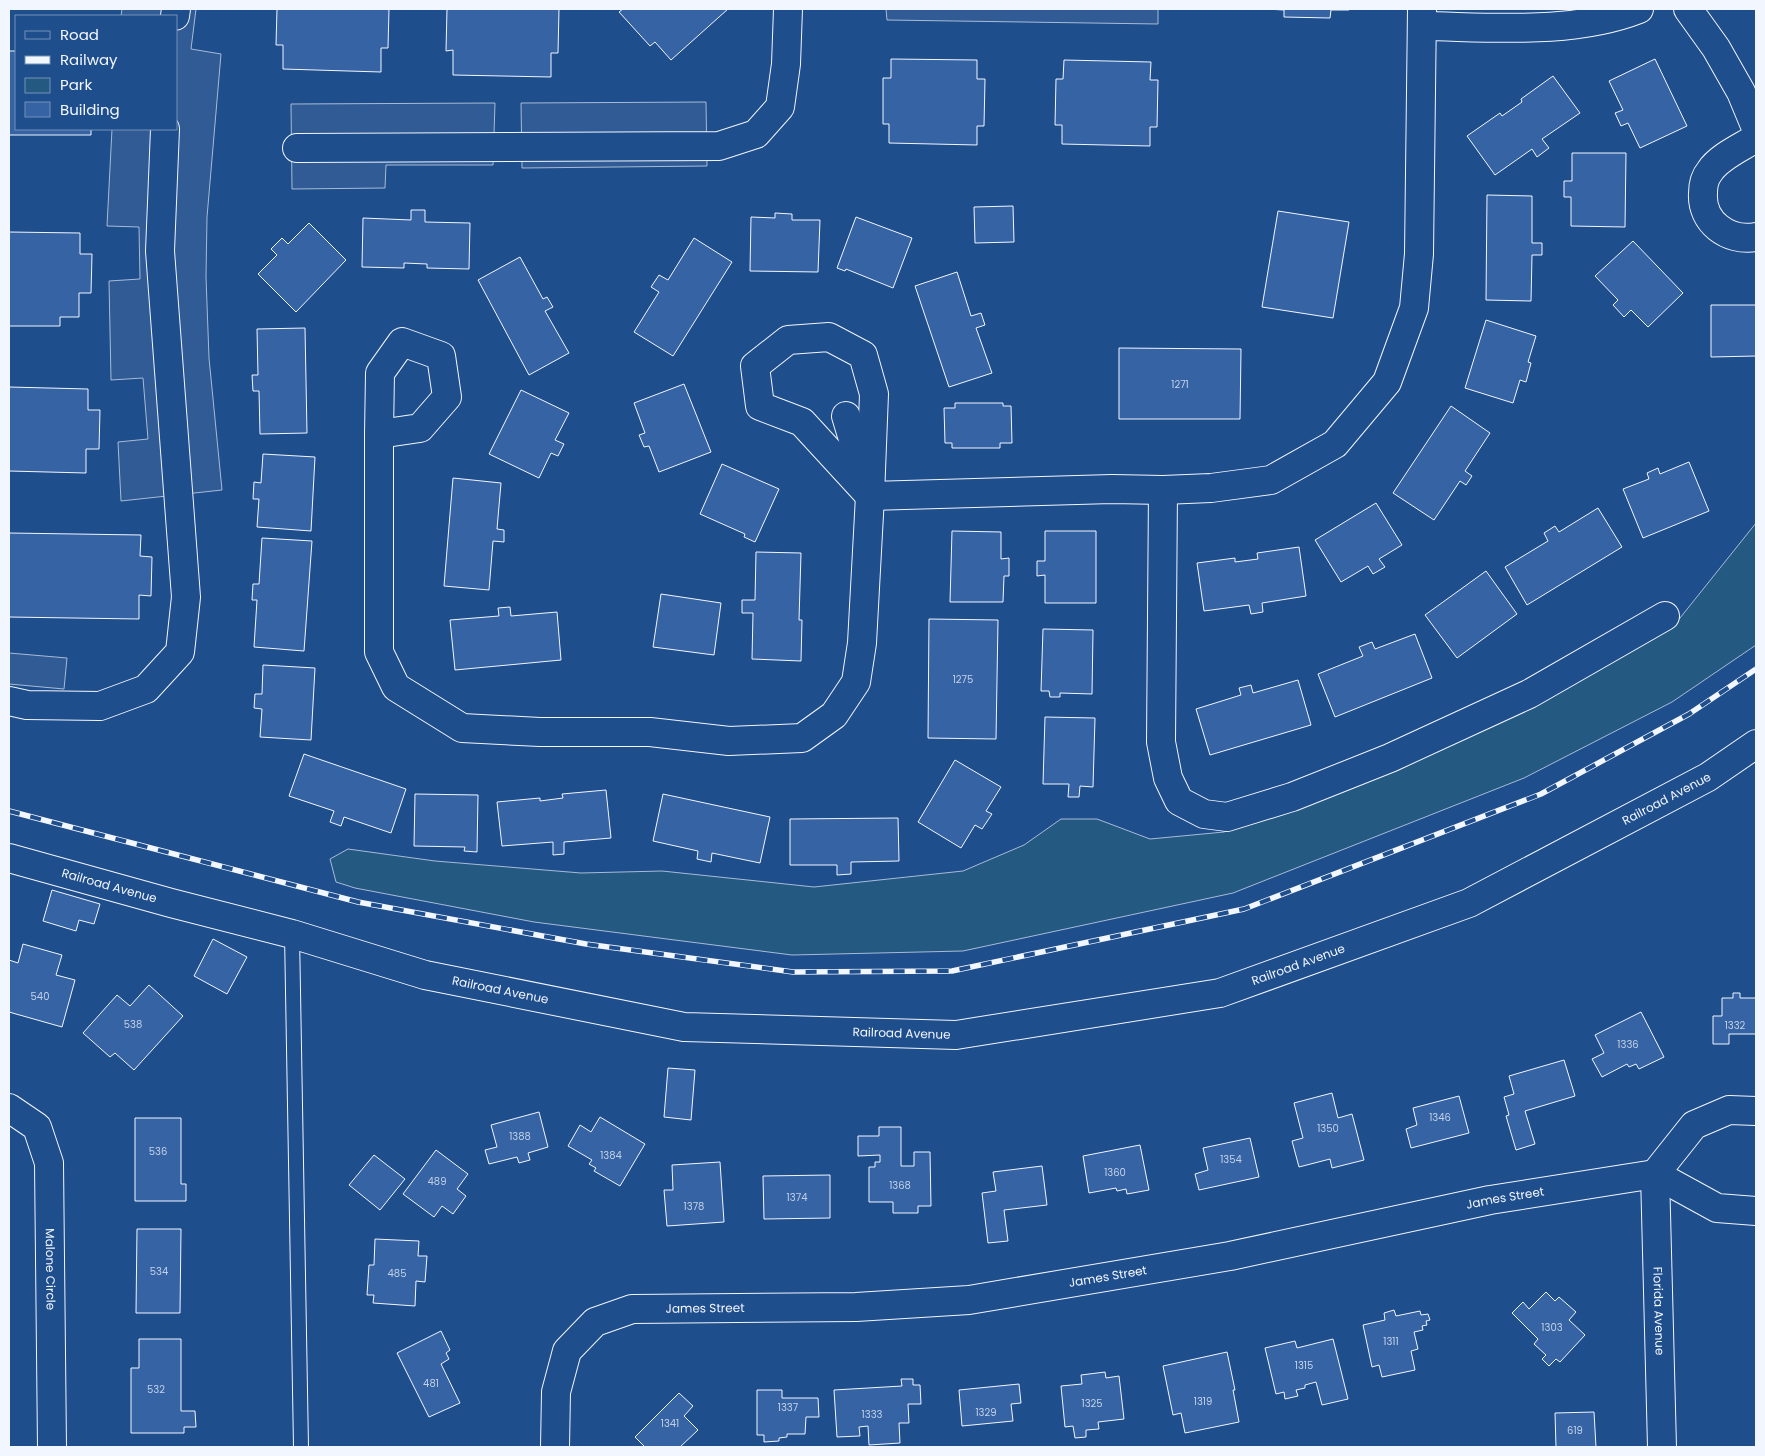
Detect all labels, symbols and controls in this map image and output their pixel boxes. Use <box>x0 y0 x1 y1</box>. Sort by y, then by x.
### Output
legend <box>15 15 178 130</box>
text: Road <box>60 24 99 45</box>
text: Railway <box>60 49 118 70</box>
text: Park <box>60 74 92 95</box>
text: Building <box>60 99 120 120</box>
house number: 1271 <box>1171 377 1189 392</box>
house number: 1275 <box>953 672 973 687</box>
street label: Railroad Avenue <box>1619 768 1714 829</box>
street label: Railroad Avenue <box>60 864 159 907</box>
street label: Railroad Avenue <box>1249 940 1347 989</box>
street label: Railroad Avenue <box>451 972 550 1008</box>
house number: 540 <box>31 989 49 1004</box>
house number: 538 <box>124 1017 142 1032</box>
house number: 1332 <box>1725 1018 1746 1033</box>
street label: Railroad Avenue <box>852 1023 951 1043</box>
house number: 1336 <box>1617 1037 1639 1052</box>
house number: 1346 <box>1429 1110 1451 1125</box>
house number: 1350 <box>1317 1121 1339 1136</box>
house number: 1388 <box>509 1129 531 1144</box>
house number: 536 <box>149 1144 167 1159</box>
house number: 1384 <box>600 1148 622 1163</box>
house number: 1354 <box>1220 1152 1242 1167</box>
house number: 1360 <box>1104 1165 1126 1180</box>
house number: 489 <box>428 1174 446 1189</box>
house number: 1368 <box>889 1178 911 1193</box>
street label: James Street <box>1464 1183 1545 1213</box>
house number: 1374 <box>787 1190 807 1205</box>
house number: 1378 <box>684 1199 704 1214</box>
street label: Malone Circle <box>42 1228 60 1310</box>
street label: James Street <box>1067 1261 1148 1291</box>
house number: 534 <box>150 1264 168 1279</box>
house number: 485 <box>388 1266 406 1281</box>
street label: Florida Avenue <box>1649 1266 1669 1356</box>
street label: James Street <box>665 1299 745 1317</box>
house number: 1303 <box>1541 1320 1563 1335</box>
house number: 1311 <box>1383 1334 1399 1349</box>
house number: 1315 <box>1295 1358 1313 1373</box>
house number: 481 <box>423 1376 439 1391</box>
house number: 532 <box>147 1382 165 1397</box>
house number: 1319 <box>1194 1394 1212 1409</box>
house number: 1325 <box>1081 1396 1103 1411</box>
house number: 1337 <box>778 1400 799 1415</box>
house number: 1329 <box>975 1405 997 1420</box>
house number: 1333 <box>862 1407 883 1422</box>
house number: 1341 <box>661 1416 679 1431</box>
house number: 619 <box>1567 1423 1583 1438</box>

